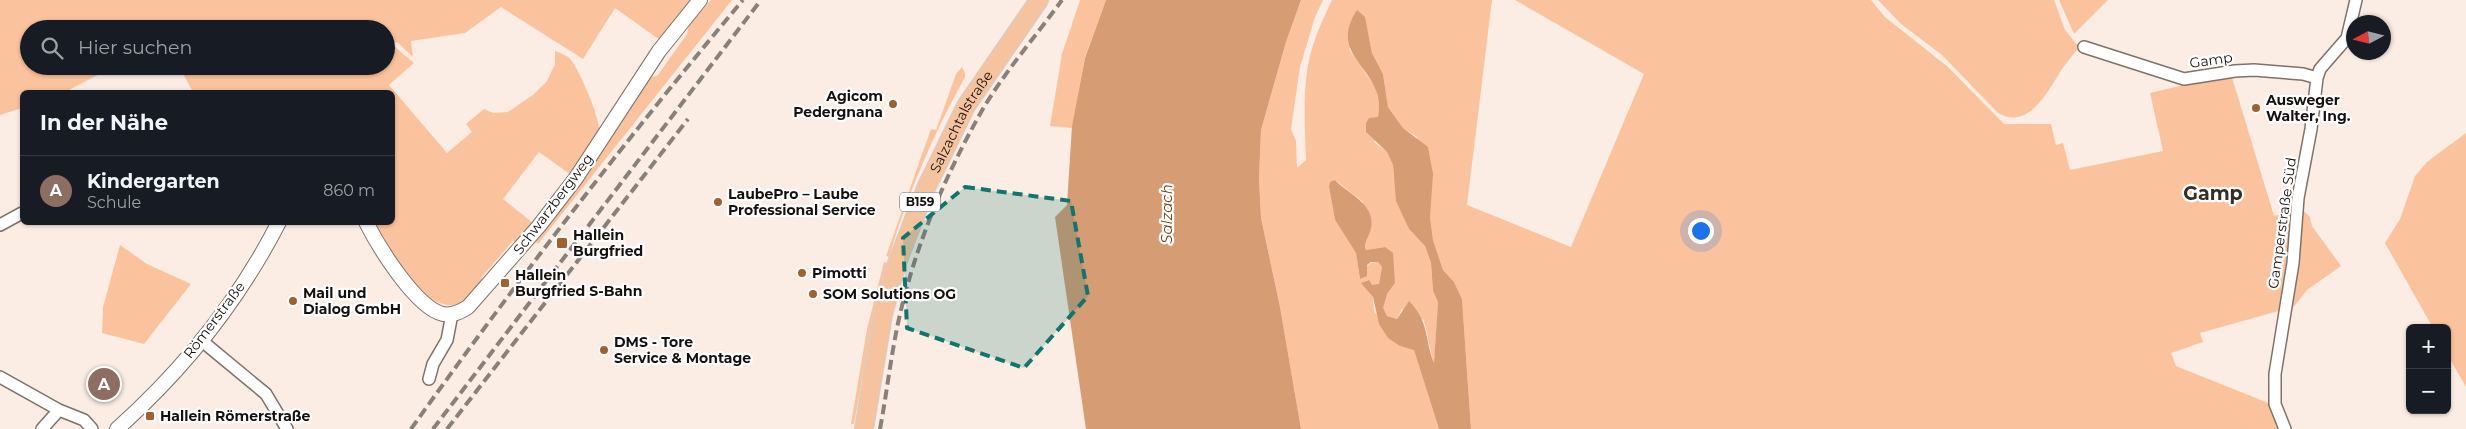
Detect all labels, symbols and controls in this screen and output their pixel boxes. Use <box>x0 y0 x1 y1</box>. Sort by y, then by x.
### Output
north arrow <box>2346 15 2391 60</box>
search box <box>20 20 395 75</box>
icon: search <box>38 34 66 62</box>
text: Hier suchen <box>78 36 192 59</box>
street label: Gamp <box>2188 48 2234 72</box>
street label: Salzachtalstraße <box>926 67 997 176</box>
place label: Agicom Pedergnana <box>793 87 883 121</box>
place label: Ausweger Walter, Ing. <box>2265 91 2351 125</box>
marker: Agicom Pedergnana <box>887 98 899 110</box>
marker: Ausweger Walter, Ing. <box>2250 102 2262 114</box>
text: In der Nähe <box>40 110 168 135</box>
street label: Schwarzbergweg <box>509 150 597 258</box>
street label: Gamperstraße Süd <box>2264 156 2300 290</box>
text: Kindergarten <box>87 170 220 193</box>
text: A <box>50 181 62 200</box>
text: 860 m <box>323 181 375 200</box>
district label: Gamp <box>2183 182 2243 205</box>
water label: Salzach <box>1157 184 1176 244</box>
place label: LaubePro – Laube Professional Service <box>728 185 876 219</box>
road number: B159 <box>900 192 940 212</box>
text: Schule <box>87 193 141 212</box>
marker: LaubePro – Laube Professional Service <box>712 196 724 208</box>
your location <box>1688 218 1714 244</box>
place label: Hallein Burgfried <box>573 226 643 260</box>
marker: Hallein Burgfried <box>555 236 569 250</box>
place label: Pimotti <box>812 264 867 282</box>
place label: Hallein Burgfried S-Bahn <box>515 266 642 300</box>
marker: Pimotti <box>796 267 808 279</box>
marker: Hallein Burgfried S-Bahn <box>499 277 511 289</box>
street label: Römerstraße <box>179 278 249 362</box>
place label: Mail und Dialog GmbH <box>303 284 401 318</box>
place label: SOM Solutions OG <box>823 285 956 303</box>
marker: SOM Solutions OG <box>807 288 819 300</box>
marker: Mail und Dialog GmbH <box>287 295 299 307</box>
map controls <box>2406 324 2451 414</box>
button: + <box>2406 324 2451 369</box>
place label: DMS - Tore Service & Montage <box>614 333 751 367</box>
marker: DMS - Tore Service & Montage <box>598 344 610 356</box>
pin: A <box>88 365 120 403</box>
button: − <box>2406 369 2451 414</box>
place label: Hallein Römerstraße <box>160 407 310 425</box>
marker: Hallein Römerstraße <box>144 410 156 422</box>

